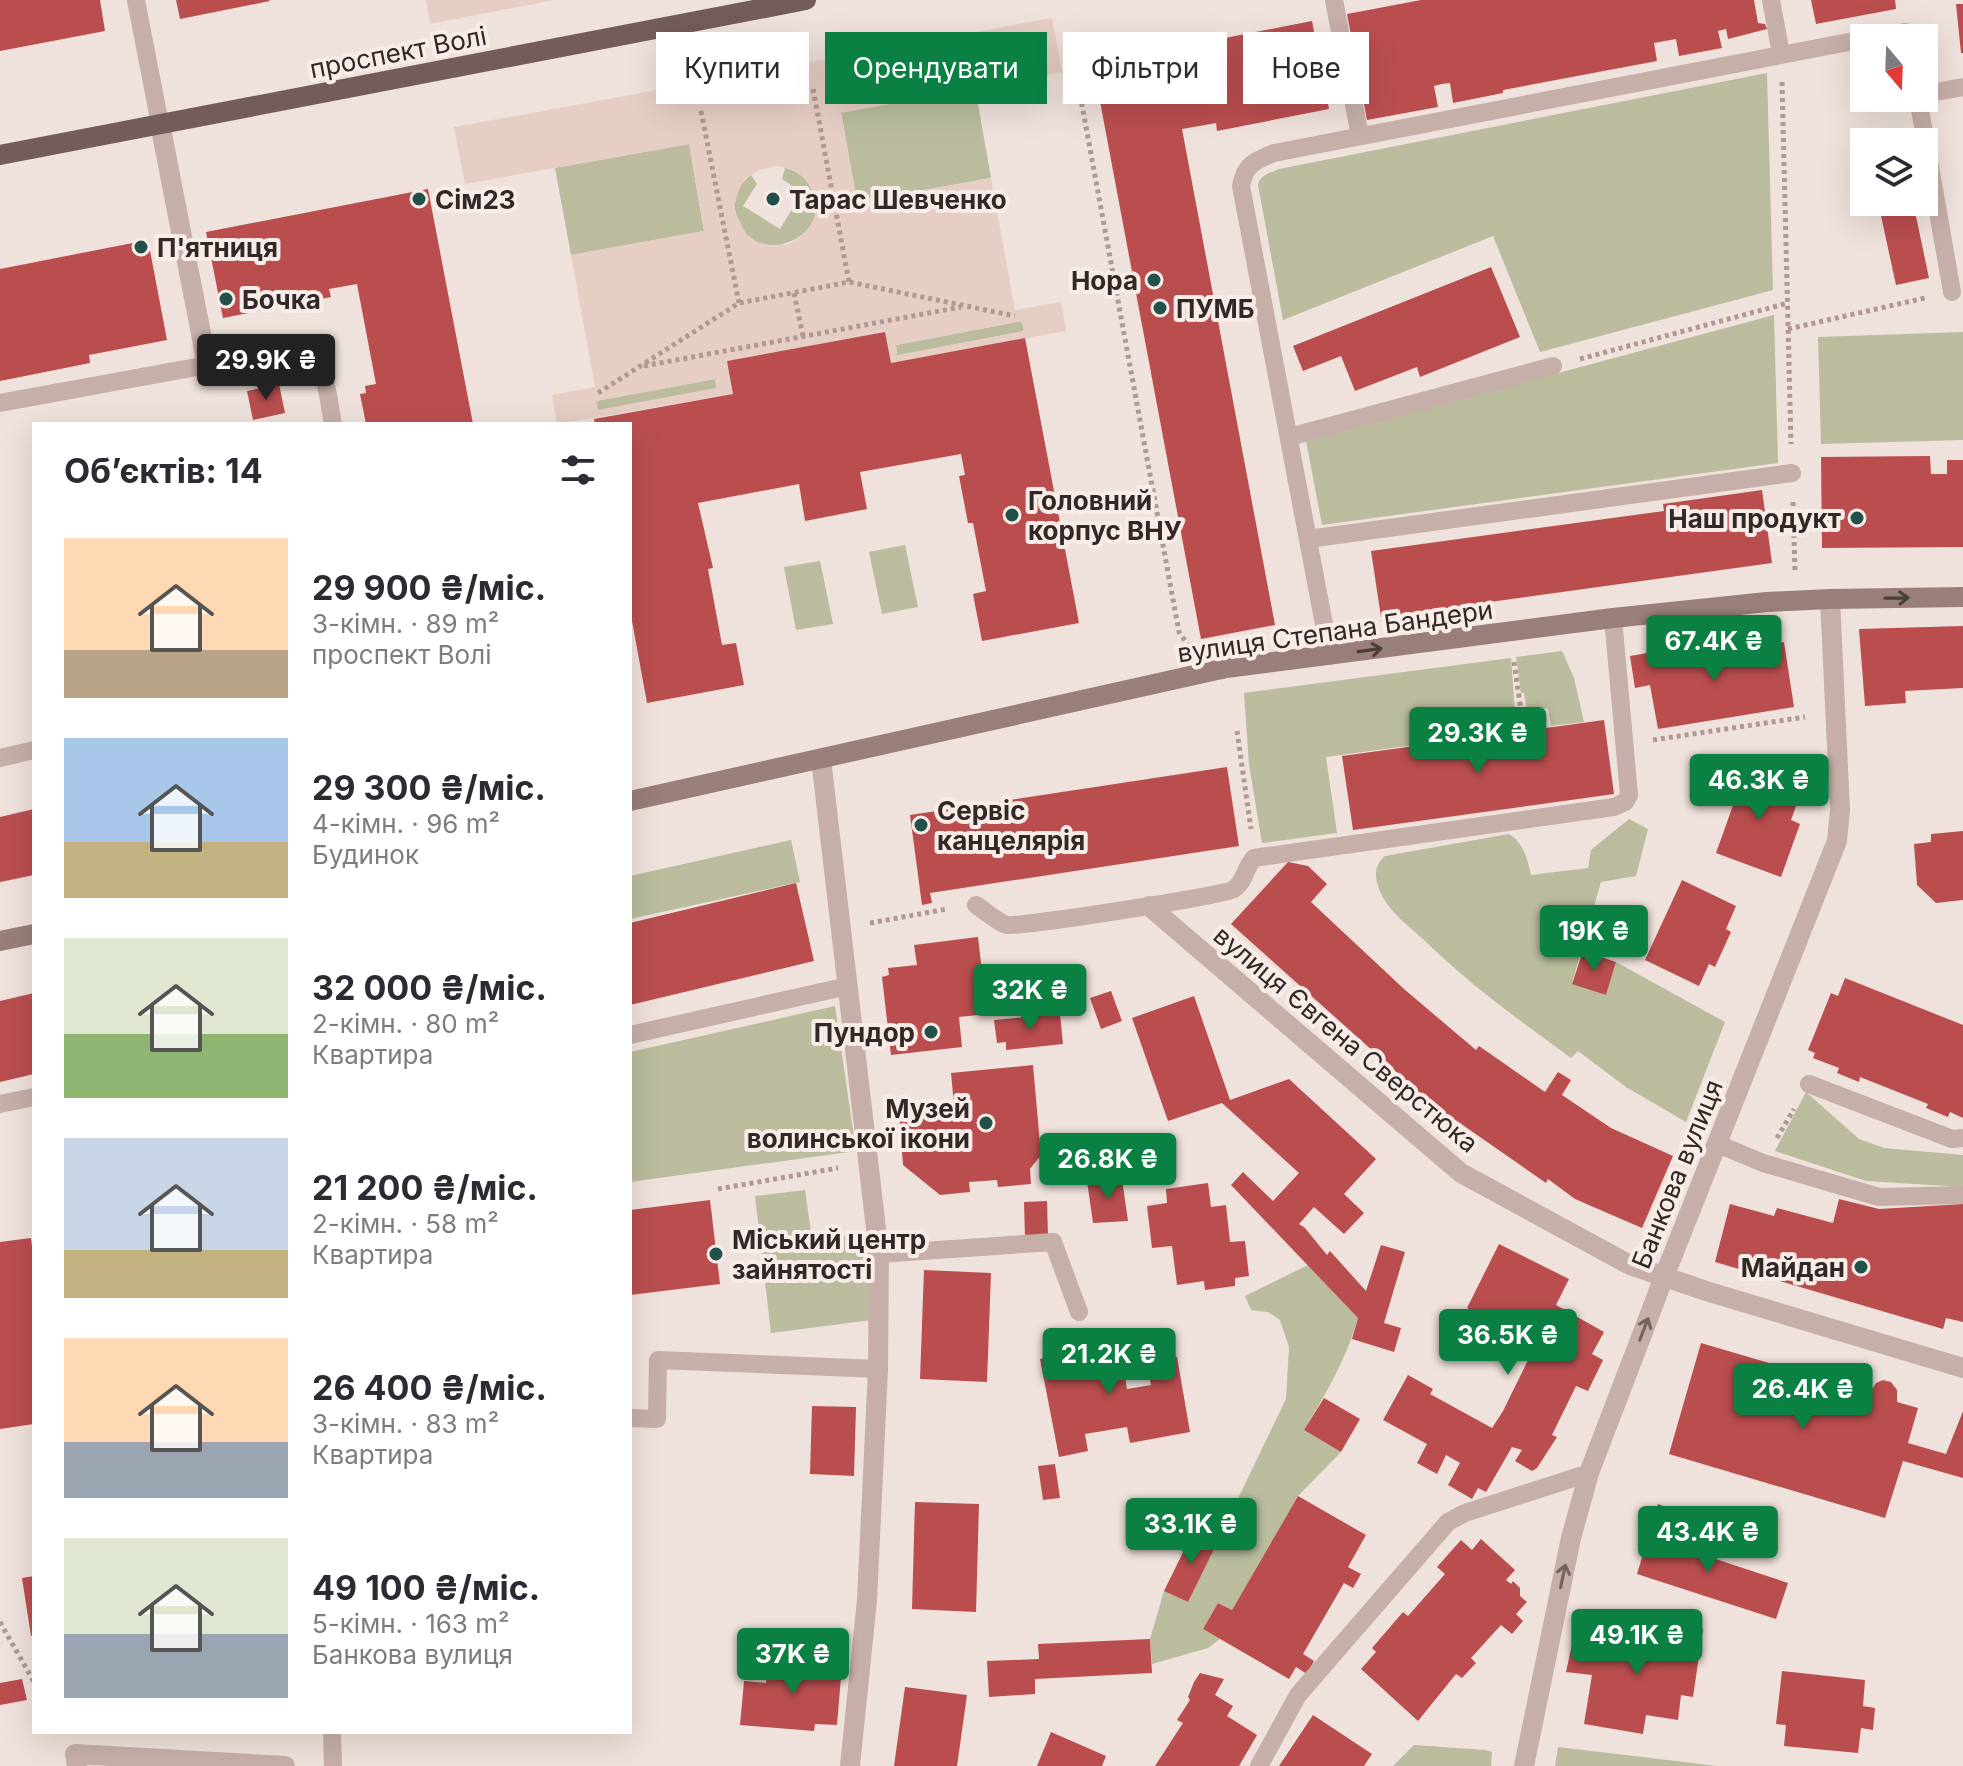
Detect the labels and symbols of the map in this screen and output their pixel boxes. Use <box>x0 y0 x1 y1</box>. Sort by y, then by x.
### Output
street label: проспект Волі <box>307 20 489 84</box>
north arrow <box>1850 24 1938 112</box>
place label: Сім23 <box>435 184 516 215</box>
place label: Тарас Шевченко <box>789 184 1007 215</box>
marker: Сім23 <box>410 190 428 208</box>
marker: Тарас Шевченко <box>764 190 782 208</box>
place label: П'ятниця <box>157 232 278 263</box>
marker: П'ятниця <box>132 238 150 256</box>
place label: Нора <box>1071 265 1138 296</box>
marker: Нора <box>1145 271 1163 289</box>
place label: Бочка <box>242 284 321 315</box>
marker: Бочка <box>217 290 235 308</box>
place label: ПУМБ <box>1176 293 1255 324</box>
marker: ПУМБ <box>1151 299 1169 317</box>
pin: 29.9K ₴ <box>192 334 340 402</box>
place label: Головний корпус ВНУ <box>1028 485 1182 546</box>
place label: Наш продукт <box>1668 503 1841 534</box>
marker: Головний корпус ВНУ <box>1003 506 1021 524</box>
marker: Наш продукт <box>1848 509 1866 527</box>
one-way arrow <box>1883 590 1910 606</box>
street label: вулиця Степана Бандери <box>1175 594 1495 668</box>
pin: 67.4K ₴ <box>1640 615 1788 683</box>
one-way arrow <box>1357 642 1382 657</box>
pin: 29.3K ₴ <box>1404 707 1552 775</box>
pin: 46.3K ₴ <box>1685 754 1833 822</box>
place label: Сервіс канцелярія <box>937 795 1085 856</box>
marker: Сервіс канцелярія <box>912 816 930 834</box>
pin: 19K ₴ <box>1538 905 1650 973</box>
street label: вулиця Євгена Сверстюка <box>1208 919 1484 1159</box>
pin: 32K ₴ <box>974 964 1086 1032</box>
place label: Пундор <box>814 1017 915 1048</box>
marker: Пундор <box>922 1023 940 1041</box>
street label: Банкова вулиця <box>1625 1075 1729 1273</box>
place label: Музей волинської ікони <box>747 1093 970 1154</box>
marker: Музей волинської ікони <box>977 1114 995 1132</box>
pin: 26.8K ₴ <box>1034 1133 1182 1201</box>
place label: Міський центр зайнятості <box>732 1224 926 1285</box>
marker: Міський центр зайнятості <box>707 1245 725 1263</box>
place label: Майдан <box>1741 1252 1845 1283</box>
marker: Майдан <box>1852 1258 1870 1276</box>
pin: 36.5K ₴ <box>1434 1309 1582 1377</box>
one-way arrow <box>1638 1317 1652 1342</box>
pin: 21.2K ₴ <box>1035 1328 1183 1396</box>
pin: 26.4K ₴ <box>1729 1363 1877 1431</box>
pin: 33.1K ₴ <box>1117 1498 1265 1566</box>
pin: 43.4K ₴ <box>1634 1506 1782 1574</box>
one-way arrow <box>1556 1564 1571 1589</box>
pin: 49.1K ₴ <box>1563 1609 1711 1677</box>
pin: 37K ₴ <box>737 1628 849 1696</box>

